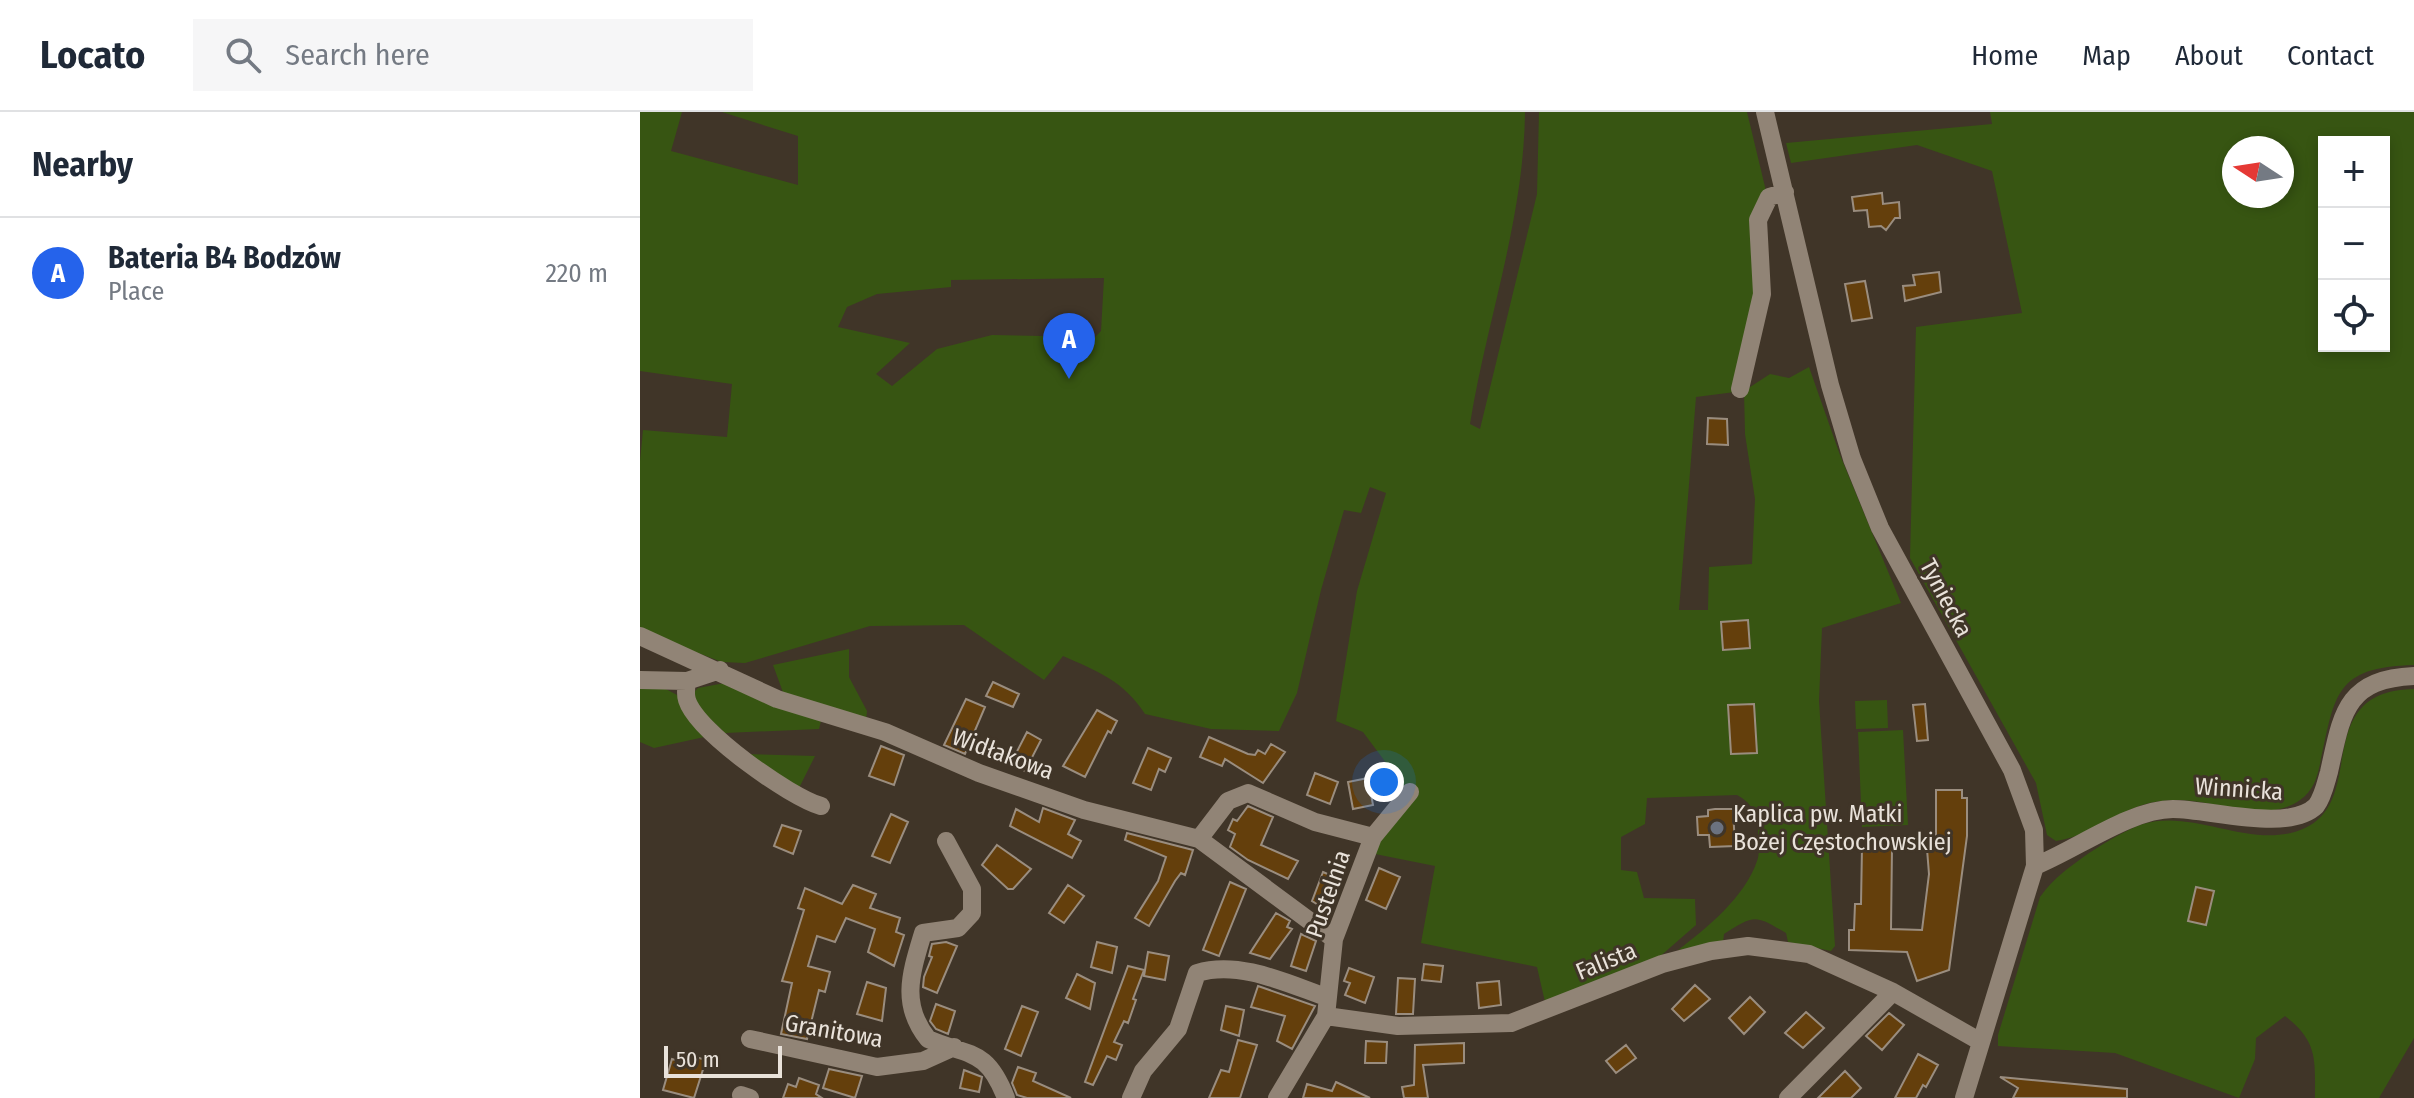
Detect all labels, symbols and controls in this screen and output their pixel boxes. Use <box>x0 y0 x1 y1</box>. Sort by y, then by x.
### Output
search box <box>193 19 753 91</box>
text: Locato <box>40 32 145 78</box>
icon: search <box>221 33 265 77</box>
text: Search here <box>285 37 430 73</box>
text: Home <box>1971 39 2038 72</box>
text: Map <box>2082 39 2131 72</box>
text: About <box>2175 39 2243 72</box>
text: Contact <box>2287 39 2374 72</box>
north arrow <box>2222 136 2294 208</box>
map controls <box>2318 136 2390 352</box>
button: + <box>2318 136 2390 208</box>
text: Nearby <box>32 144 133 185</box>
button: − <box>2318 208 2390 280</box>
text: Bateria B4 Bodzów <box>108 240 341 276</box>
text: A <box>51 258 65 289</box>
text: 220 m <box>545 258 608 289</box>
text: Place <box>108 276 164 307</box>
button: locate <box>2318 280 2390 352</box>
pin: A <box>1043 313 1095 379</box>
street label: Tyniecka <box>1914 554 1978 642</box>
street label: Widłakowa <box>948 723 1058 785</box>
your location <box>1364 762 1404 802</box>
street label: Winnicka <box>2194 772 2284 806</box>
place label: Kaplica pw. Matki Bożej Częstochowskiej <box>1733 800 1952 856</box>
marker: Kaplica pw. Matki Bożej Częstochowskiej <box>1708 819 1726 837</box>
street label: Pustelnia <box>1300 846 1356 942</box>
street label: Falista <box>1572 936 1640 986</box>
street label: Granitowa <box>783 1009 885 1053</box>
scale bar <box>664 1042 782 1078</box>
text: 50 m <box>676 1046 720 1073</box>

